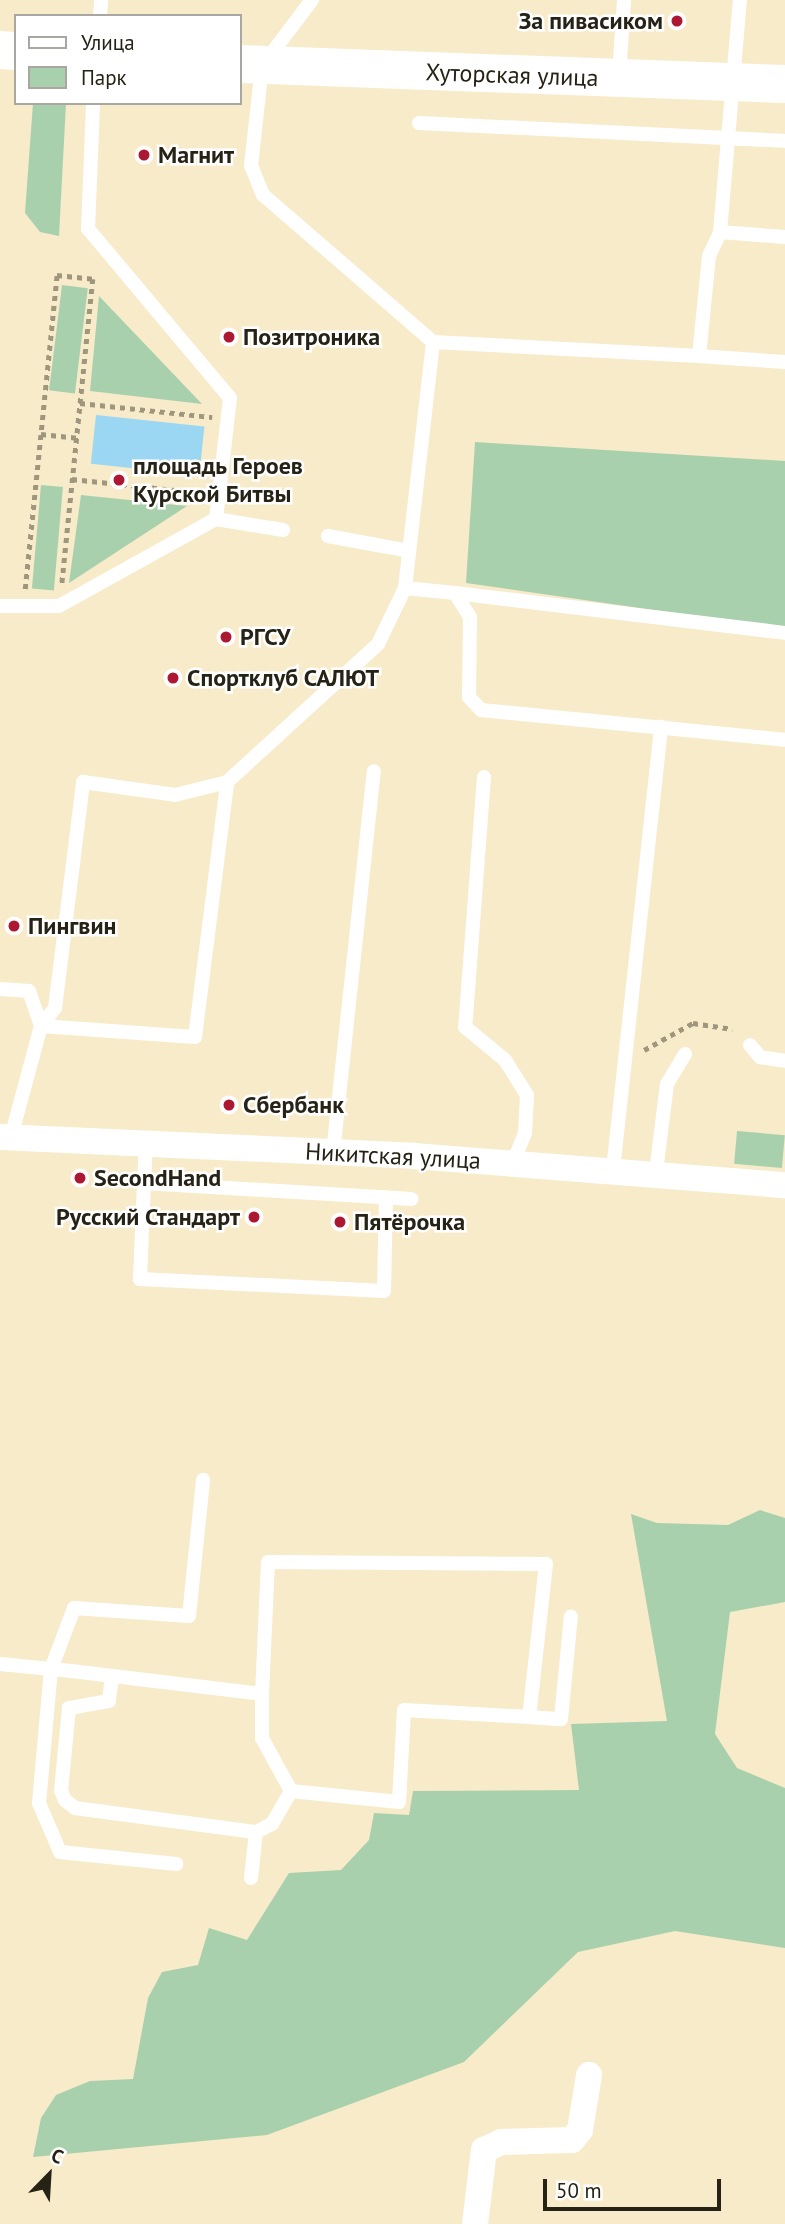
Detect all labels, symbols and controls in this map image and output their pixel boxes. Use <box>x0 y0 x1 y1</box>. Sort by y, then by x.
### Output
place label: За пивасиком <box>519 7 663 35</box>
marker: За пивасиком <box>669 13 685 29</box>
legend <box>14 14 242 105</box>
text: Улица <box>81 29 135 56</box>
street label: Хуторская улица <box>425 58 599 92</box>
text: Парк <box>81 64 127 91</box>
place label: Магнит <box>158 141 234 169</box>
marker: Магнит <box>136 147 152 163</box>
place label: Позитроника <box>243 323 380 351</box>
marker: Позитроника <box>221 329 237 345</box>
place label: площадь Героев Курской Битвы <box>133 452 304 508</box>
marker: площадь Героев Курской Битвы <box>111 472 127 488</box>
place label: РГСУ <box>240 623 290 651</box>
marker: РГСУ <box>218 629 234 645</box>
place label: Спортклуб САЛЮТ <box>187 664 380 692</box>
marker: Спортклуб САЛЮТ <box>165 670 181 686</box>
place label: Пингвин <box>28 912 116 940</box>
marker: Пингвин <box>6 918 22 934</box>
place label: Сбербанк <box>243 1091 344 1119</box>
marker: Сбербанк <box>221 1097 237 1113</box>
street label: Никитская улица <box>304 1137 482 1175</box>
place label: SecondHand <box>94 1164 221 1192</box>
marker: SecondHand <box>72 1170 88 1186</box>
place label: Русский Стандарт <box>56 1203 240 1231</box>
place label: Пятёрочка <box>354 1208 465 1236</box>
marker: Русский Стандарт <box>246 1209 262 1225</box>
marker: Пятёрочка <box>332 1214 348 1230</box>
north arrow <box>14 2140 84 2210</box>
text: С <box>48 2143 67 2169</box>
scale bar <box>547 2164 726 2208</box>
text: 50 m <box>556 2177 602 2204</box>

